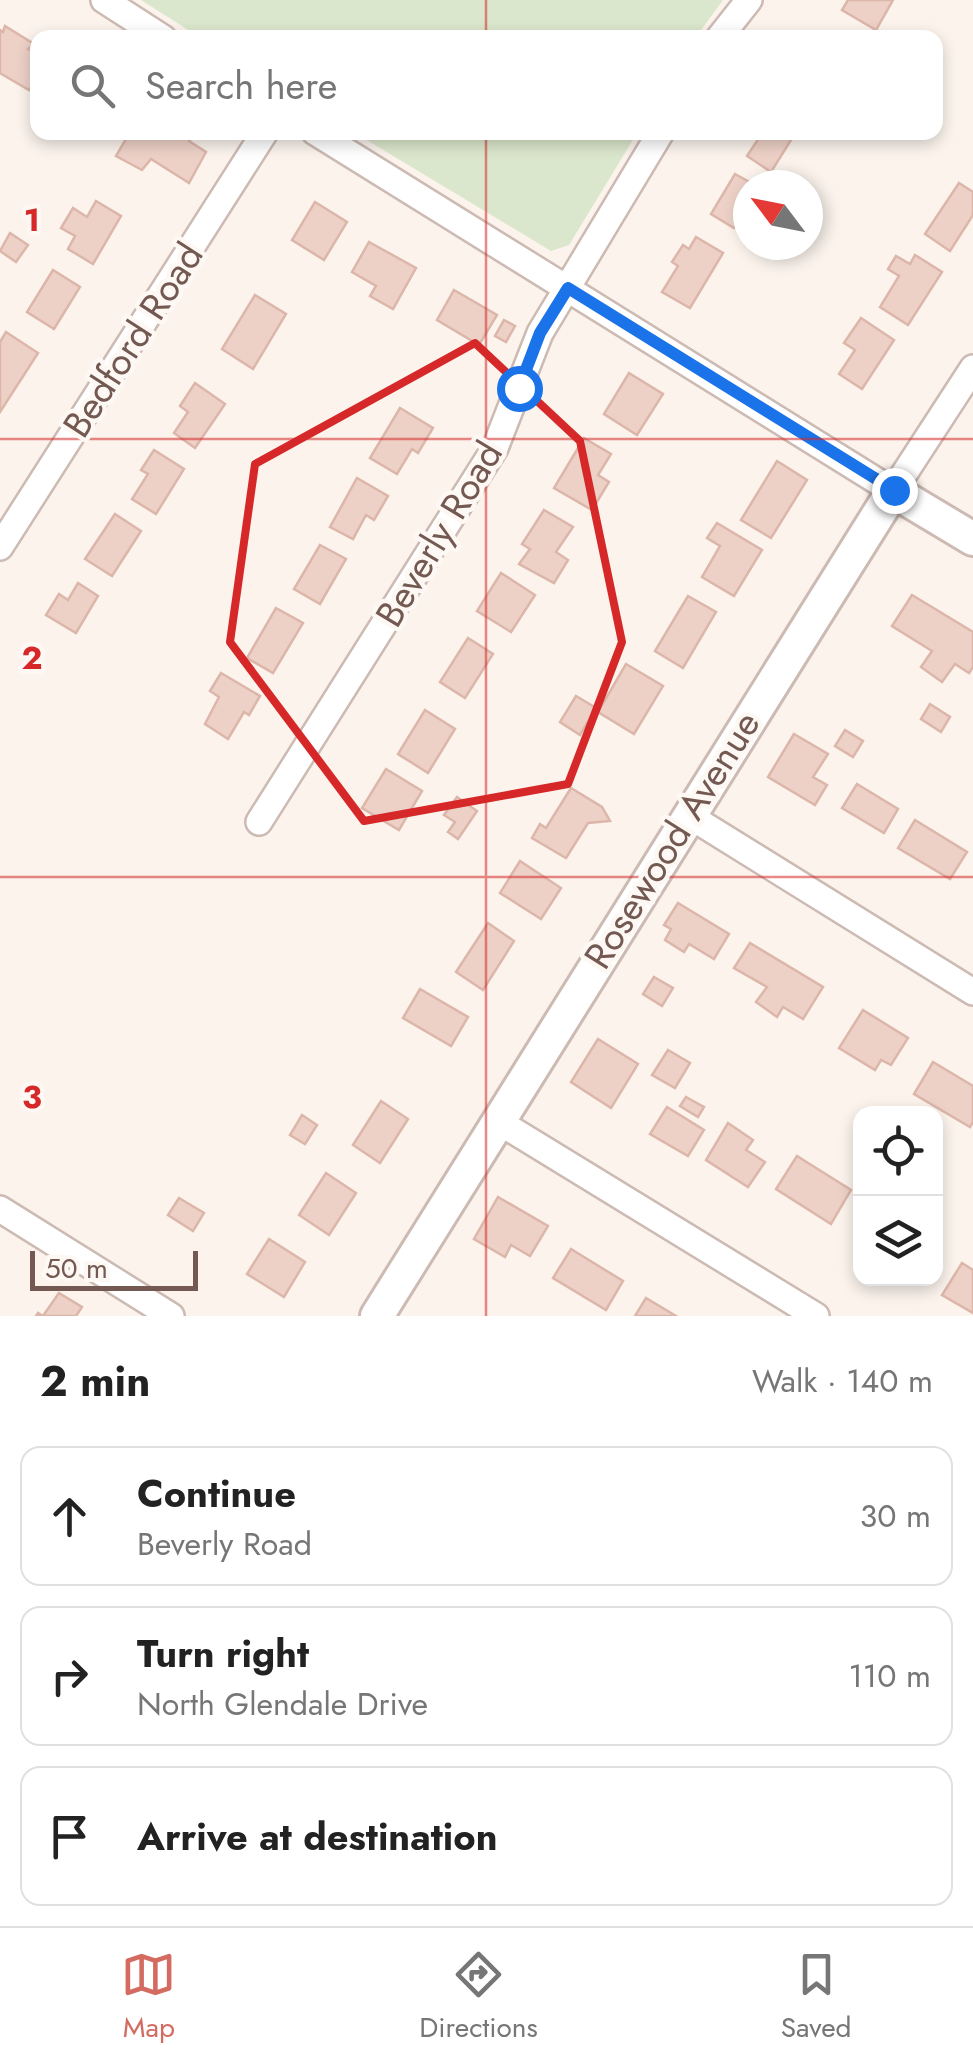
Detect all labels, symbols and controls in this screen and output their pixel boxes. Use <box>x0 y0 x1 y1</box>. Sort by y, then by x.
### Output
search box <box>30 30 943 140</box>
icon: search <box>65 58 120 113</box>
text: Search here <box>145 58 337 113</box>
north arrow <box>733 170 823 260</box>
text: 1 <box>24 197 40 243</box>
street label: Bedford Road <box>49 232 216 448</box>
route start <box>497 366 543 412</box>
street label: Beverly Road <box>361 431 516 637</box>
route end <box>872 468 918 514</box>
text: 2 <box>22 635 43 681</box>
street label: Rosewood Avenue <box>570 700 773 979</box>
text: 3 <box>22 1074 42 1120</box>
map controls <box>853 1106 943 1286</box>
button: locate <box>853 1106 943 1196</box>
button: layers <box>853 1196 943 1286</box>
scale bar <box>30 1246 198 1290</box>
text: 50 m <box>45 1248 108 1289</box>
text: 2 min <box>40 1351 150 1412</box>
text: Walk · 140 m <box>752 1358 933 1404</box>
text: Continue <box>137 1466 296 1521</box>
icon: ahead <box>42 1489 97 1544</box>
text: 30 m <box>860 1493 931 1539</box>
text: Beverly Road <box>137 1521 312 1567</box>
text: Turn right <box>137 1626 309 1681</box>
icon: right <box>42 1649 97 1704</box>
text: 110 m <box>848 1653 931 1699</box>
text: North Glendale Drive <box>137 1681 428 1727</box>
icon: arrive <box>42 1809 97 1864</box>
text: Arrive at destination <box>137 1809 498 1864</box>
tab: Map <box>121 1947 176 2048</box>
tab: Directions <box>419 1947 538 2048</box>
tab: Saved <box>781 1947 852 2048</box>

